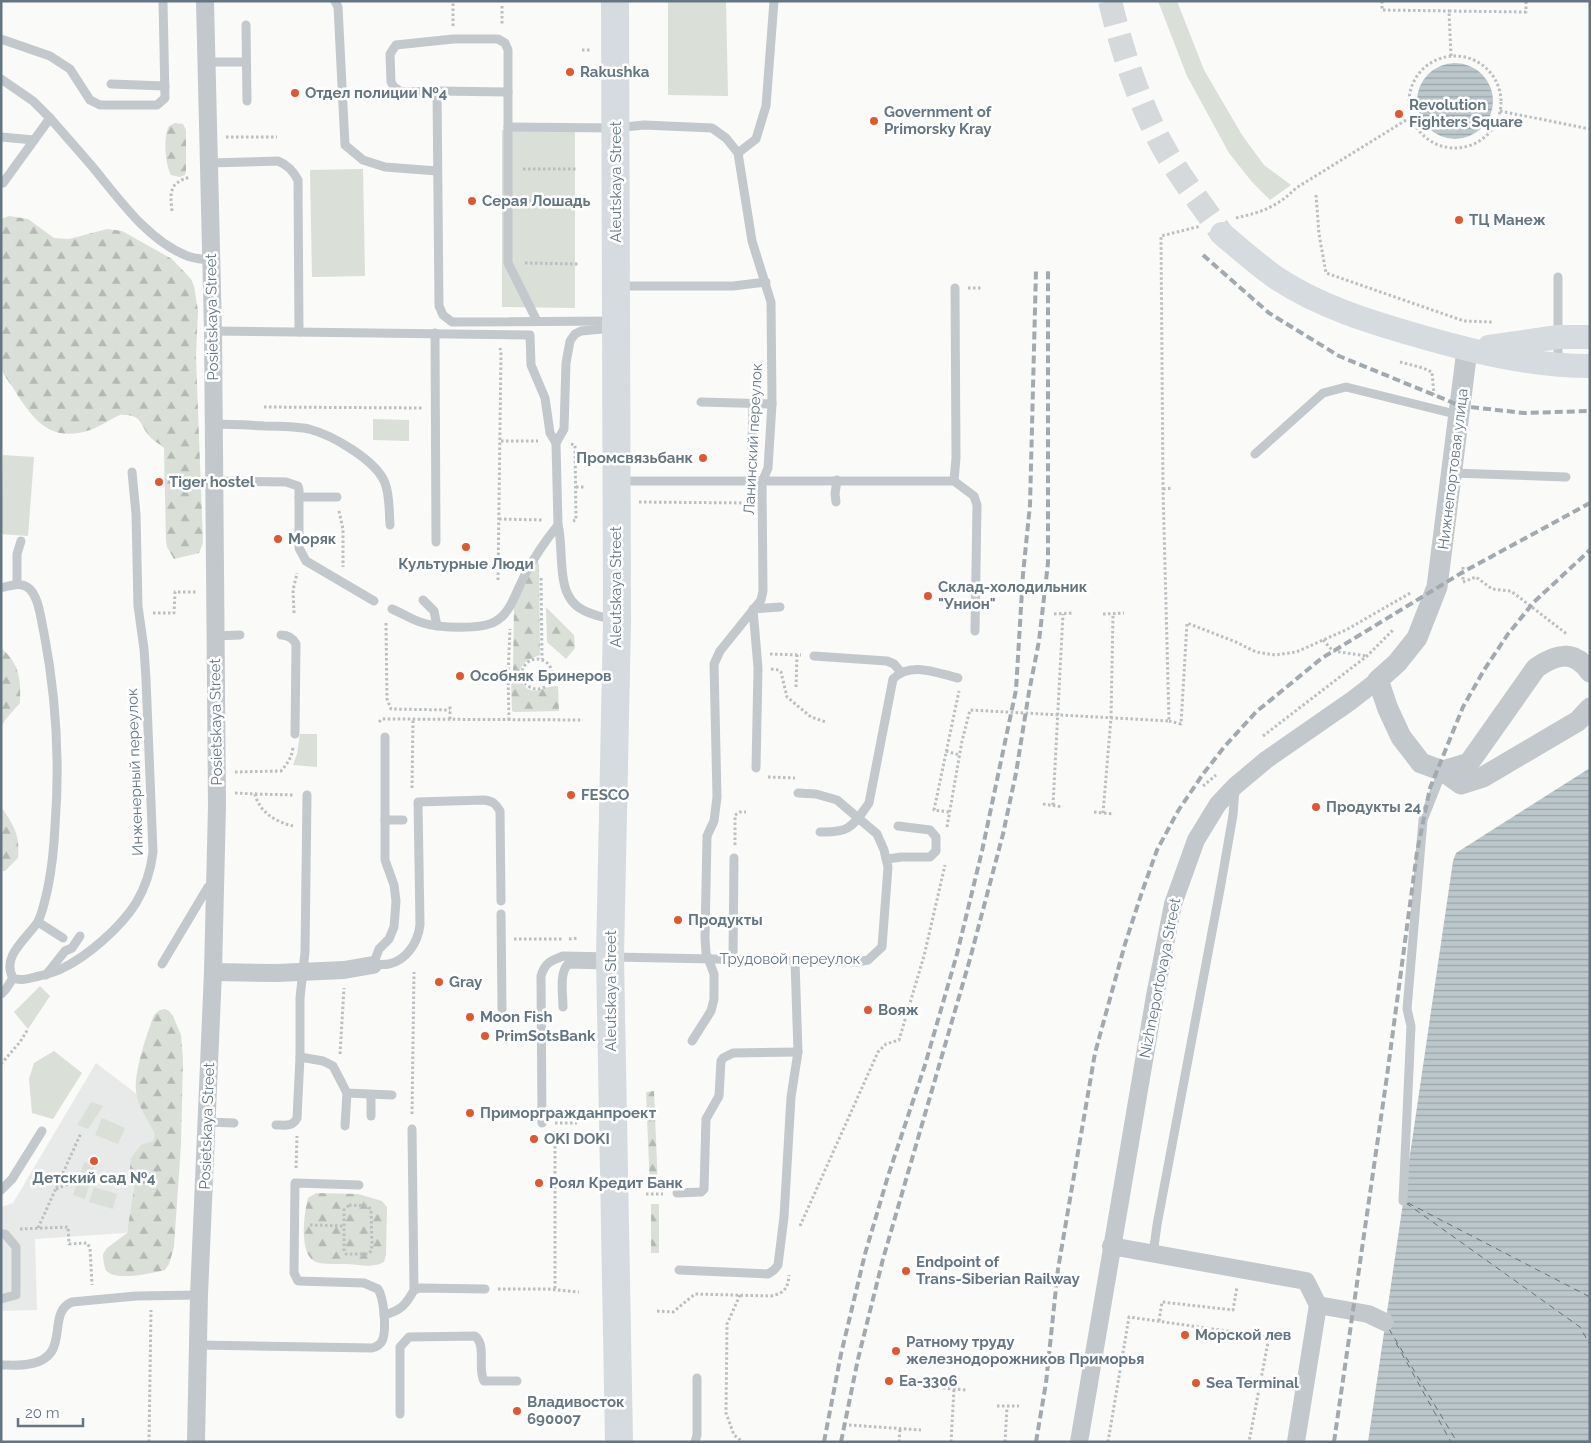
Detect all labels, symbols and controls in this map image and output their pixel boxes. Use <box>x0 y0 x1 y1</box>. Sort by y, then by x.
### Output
place label: Rakushka <box>580 63 650 81</box>
marker: Rakushka <box>564 66 576 78</box>
place label: Отдел полиции №4 <box>305 84 448 102</box>
marker: Отдел полиции №4 <box>289 87 301 99</box>
place label: Revolution Fighters Square <box>1409 96 1523 131</box>
place label: Government of Primorsky Kray <box>884 103 992 138</box>
marker: Revolution Fighters Square <box>1393 108 1405 120</box>
marker: Government of Primorsky Kray <box>868 115 880 127</box>
street label: Aleutskaya Street <box>607 121 625 243</box>
place label: Серая Лошадь <box>482 192 590 210</box>
marker: Серая Лошадь <box>466 195 478 207</box>
place label: ТЦ Манеж <box>1469 211 1546 229</box>
marker: ТЦ Манеж <box>1453 214 1465 226</box>
street label: Posietskaya Street <box>202 253 222 381</box>
street label: Ланинский переулок <box>740 363 766 515</box>
street label: Нижнепортовая улица <box>1434 388 1472 550</box>
place label: Промсвязьбанк <box>576 449 693 467</box>
marker: Промсвязьбанк <box>697 452 709 464</box>
place label: Tiger hostel <box>169 473 255 491</box>
marker: Tiger hostel <box>153 476 165 488</box>
street label: Aleutskaya Street <box>607 526 625 648</box>
place label: Моряк <box>288 530 337 548</box>
marker: Моряк <box>272 533 284 545</box>
marker: Культурные Люди <box>460 541 472 553</box>
place label: Культурные Люди <box>398 555 534 573</box>
place label: Склад-холодильник "Унион" <box>938 578 1088 613</box>
marker: Склад-холодильник "Унион" <box>922 590 934 602</box>
street label: Posietskaya Street <box>206 658 226 786</box>
place label: Особняк Бринеров <box>470 667 612 685</box>
marker: Особняк Бринеров <box>454 670 466 682</box>
street label: Инженерный переулок <box>123 688 147 856</box>
place label: FESCO <box>581 786 629 804</box>
marker: FESCO <box>565 789 577 801</box>
place label: Продукты 24 <box>1326 798 1422 816</box>
marker: Продукты 24 <box>1310 801 1322 813</box>
street label: Nizhneportovaya Street <box>1136 896 1184 1060</box>
place label: Продукты <box>688 911 763 929</box>
marker: Продукты <box>672 914 684 926</box>
street label: Aleutskaya Street <box>602 930 620 1052</box>
street label: Трудовой переулок <box>720 950 861 968</box>
place label: Gray <box>449 973 483 991</box>
marker: Gray <box>433 976 445 988</box>
place label: Вояж <box>878 1001 919 1019</box>
marker: Вояж <box>862 1004 874 1016</box>
place label: Moon Fish <box>480 1008 553 1026</box>
marker: Moon Fish <box>464 1011 476 1023</box>
place label: PrimSotsBank <box>495 1027 596 1045</box>
marker: PrimSotsBank <box>479 1030 491 1042</box>
street label: Posietskaya Street <box>196 1062 218 1190</box>
place label: Приморгражданпроект <box>480 1104 657 1122</box>
marker: Приморгражданпроект <box>464 1107 476 1119</box>
place label: OKI DOKI <box>544 1130 610 1148</box>
marker: OKI DOKI <box>528 1133 540 1145</box>
marker: Детский сад №4 <box>88 1155 100 1167</box>
place label: Детский сад №4 <box>32 1169 156 1187</box>
place label: Роял Кредит Банк <box>549 1174 684 1192</box>
marker: Роял Кредит Банк <box>533 1177 545 1189</box>
place label: Endpoint of Trans-Siberian Railway <box>916 1253 1080 1288</box>
marker: Endpoint of Trans-Siberian Railway <box>900 1265 912 1277</box>
place label: Морской лев <box>1195 1326 1291 1344</box>
marker: Морской лев <box>1179 1329 1191 1341</box>
place label: Ратному труду железнодорожников Приморья <box>906 1333 1144 1368</box>
marker: Ратному труду железнодорожников Приморья <box>890 1345 902 1357</box>
place label: Еа-3306 <box>899 1372 958 1390</box>
place label: Sea Terminal <box>1206 1374 1299 1392</box>
marker: Еа-3306 <box>883 1375 895 1387</box>
marker: Sea Terminal <box>1190 1377 1202 1389</box>
place label: Владивосток 690007 <box>527 1393 625 1428</box>
scale bar <box>18 1396 82 1428</box>
text: 20 m <box>25 1404 60 1422</box>
marker: Владивосток 690007 <box>511 1405 523 1417</box>

